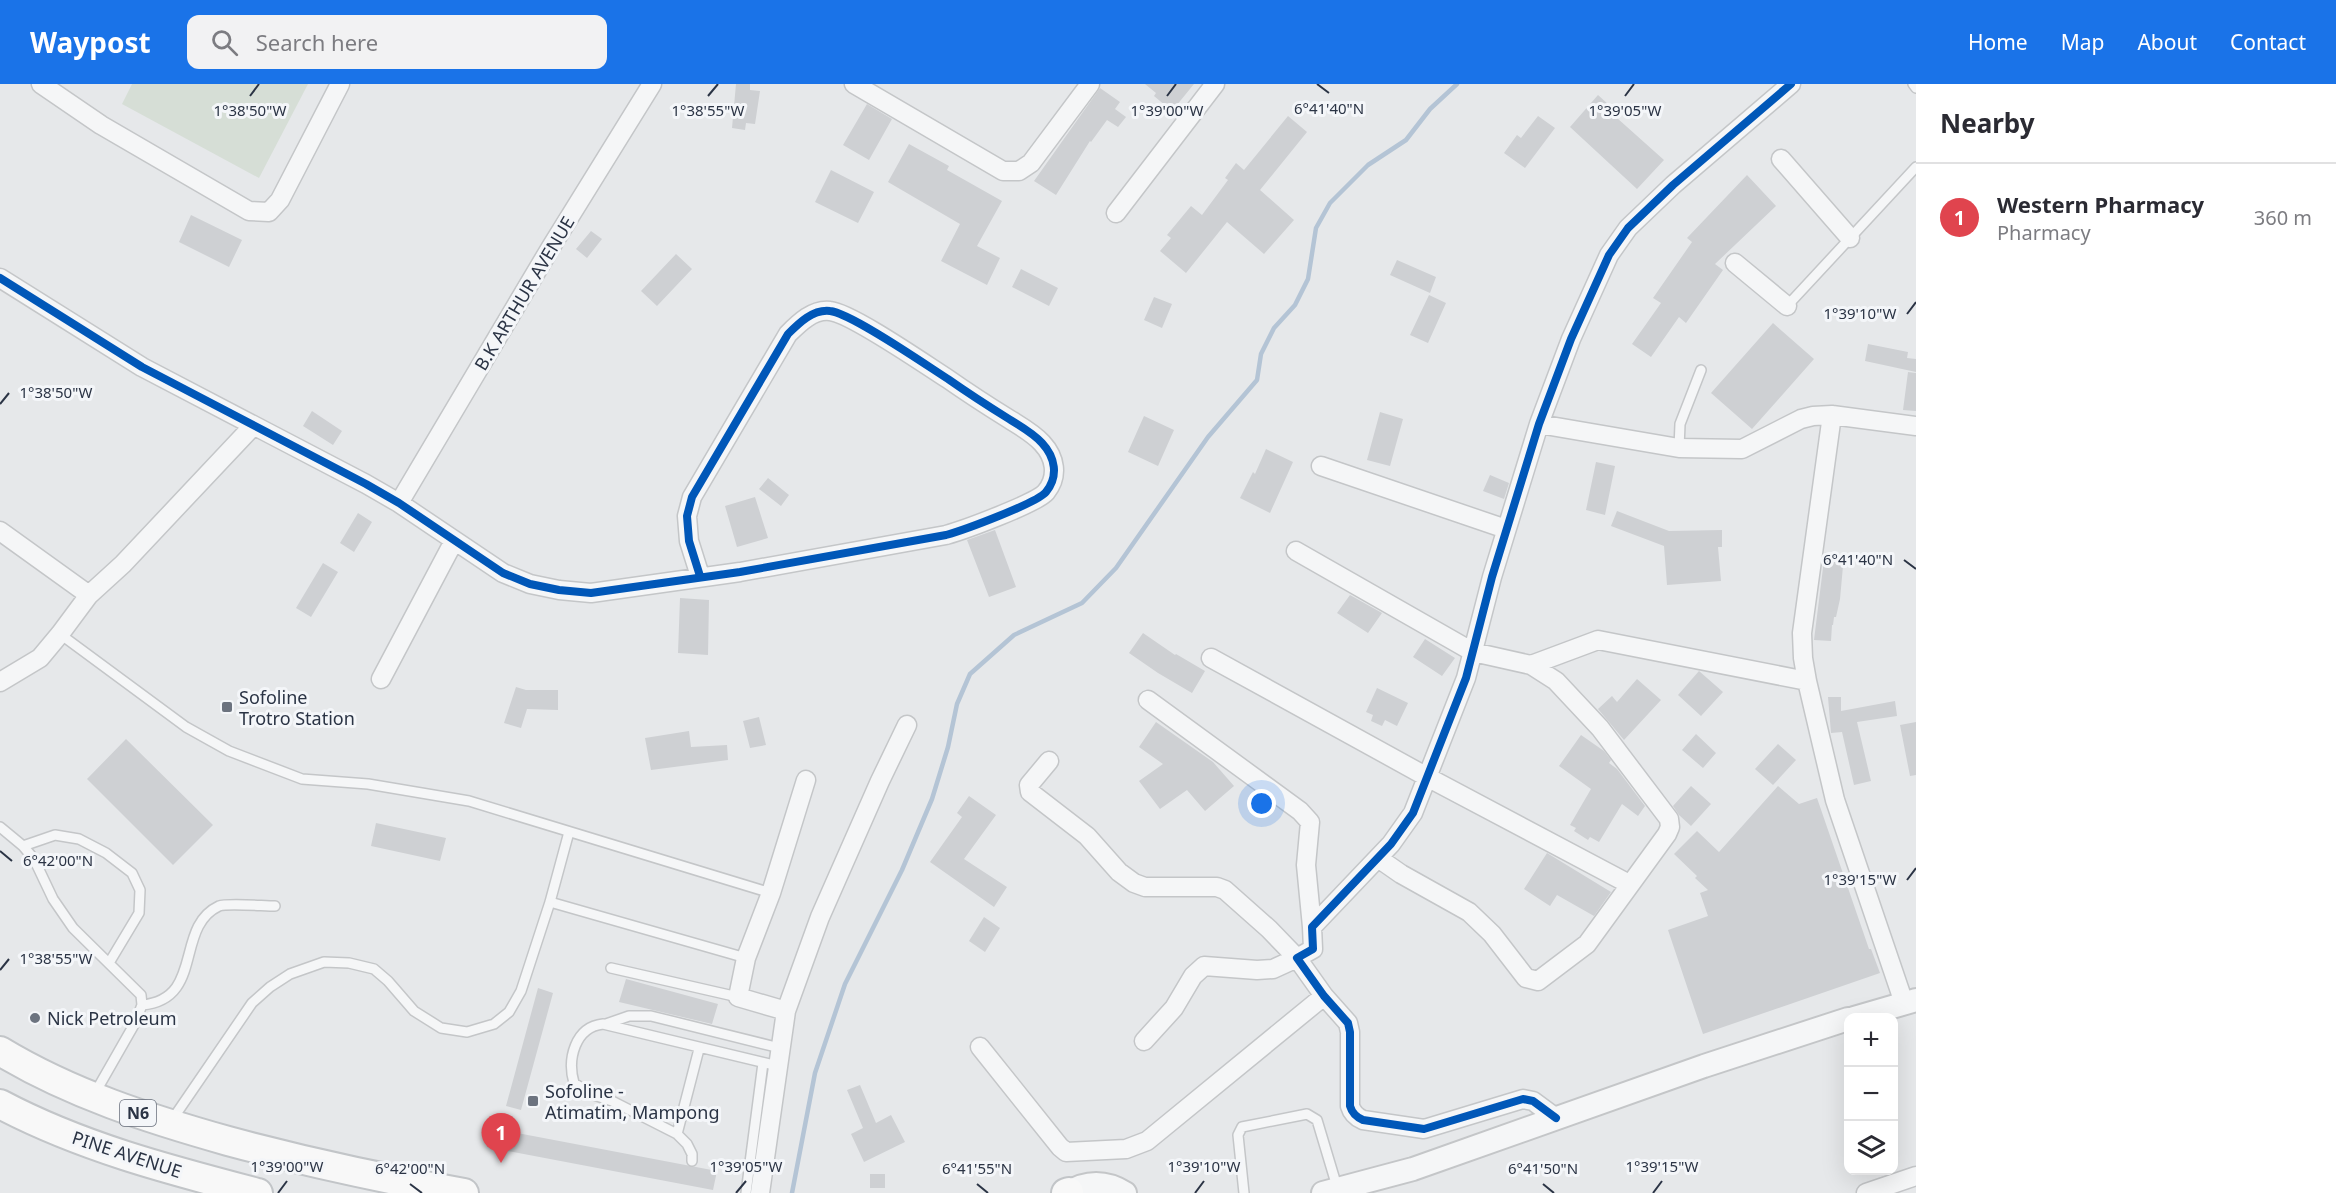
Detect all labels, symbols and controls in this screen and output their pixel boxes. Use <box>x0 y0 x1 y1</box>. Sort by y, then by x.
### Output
search box <box>187 15 607 69</box>
text: Waypost <box>30 23 151 61</box>
icon: search <box>208 26 241 59</box>
text: Search here <box>256 27 378 57</box>
text: Home <box>1968 28 2028 56</box>
text: Map <box>2061 28 2104 56</box>
text: About <box>2137 28 2197 56</box>
text: Contact <box>2230 28 2306 56</box>
text: 6°41'40"N <box>1294 98 1364 118</box>
text: 1°38'50"W <box>213 100 287 120</box>
text: 1°38'55"W <box>671 100 745 120</box>
text: 1°39'00"W <box>1130 100 1204 120</box>
text: 1°39'05"W <box>1588 100 1662 120</box>
text: Nearby <box>1940 105 2035 141</box>
text: Western Pharmacy <box>1997 189 2204 219</box>
text: 1 <box>1954 204 1965 231</box>
text: 360 m <box>2254 204 2312 231</box>
street label: B.K ARTHUR AVENUE <box>468 212 580 374</box>
text: Pharmacy <box>1997 219 2091 246</box>
text: 1°39'10"W <box>1823 303 1897 323</box>
text: 1°38'50"W <box>19 382 93 402</box>
text: 6°41'40"N <box>1823 549 1893 569</box>
place label: Sofoline Trotro Station <box>239 685 355 730</box>
marker: Sofoline Trotro Station <box>220 700 234 714</box>
your location <box>1247 789 1276 818</box>
text: 6°42'00"N <box>23 850 93 870</box>
text: 1°39'15"W <box>1823 869 1897 889</box>
text: 1°38'55"W <box>19 948 93 968</box>
place label: Nick Petroleum <box>47 1006 177 1030</box>
marker: Nick Petroleum <box>28 1011 42 1025</box>
map controls <box>1844 1013 1898 1175</box>
button: + <box>1844 1013 1898 1067</box>
button: − <box>1844 1067 1898 1121</box>
place label: Sofoline - Atimatim, Mampong <box>545 1079 719 1124</box>
marker: Sofoline - Atimatim, Mampong <box>526 1094 540 1108</box>
road number: N6 <box>120 1100 156 1126</box>
pin: 1 <box>482 1114 520 1163</box>
button: layers <box>1844 1121 1898 1175</box>
street label: PINE AVENUE <box>69 1125 185 1183</box>
text: 1°39'00"W <box>250 1156 324 1176</box>
text: 1°39'05"W <box>709 1156 783 1176</box>
text: 1°39'10"W <box>1167 1156 1241 1176</box>
text: 1°39'15"W <box>1625 1156 1699 1176</box>
text: 6°42'00"N <box>375 1158 445 1178</box>
text: 6°41'55"N <box>942 1158 1012 1178</box>
text: 6°41'50"N <box>1508 1158 1578 1178</box>

